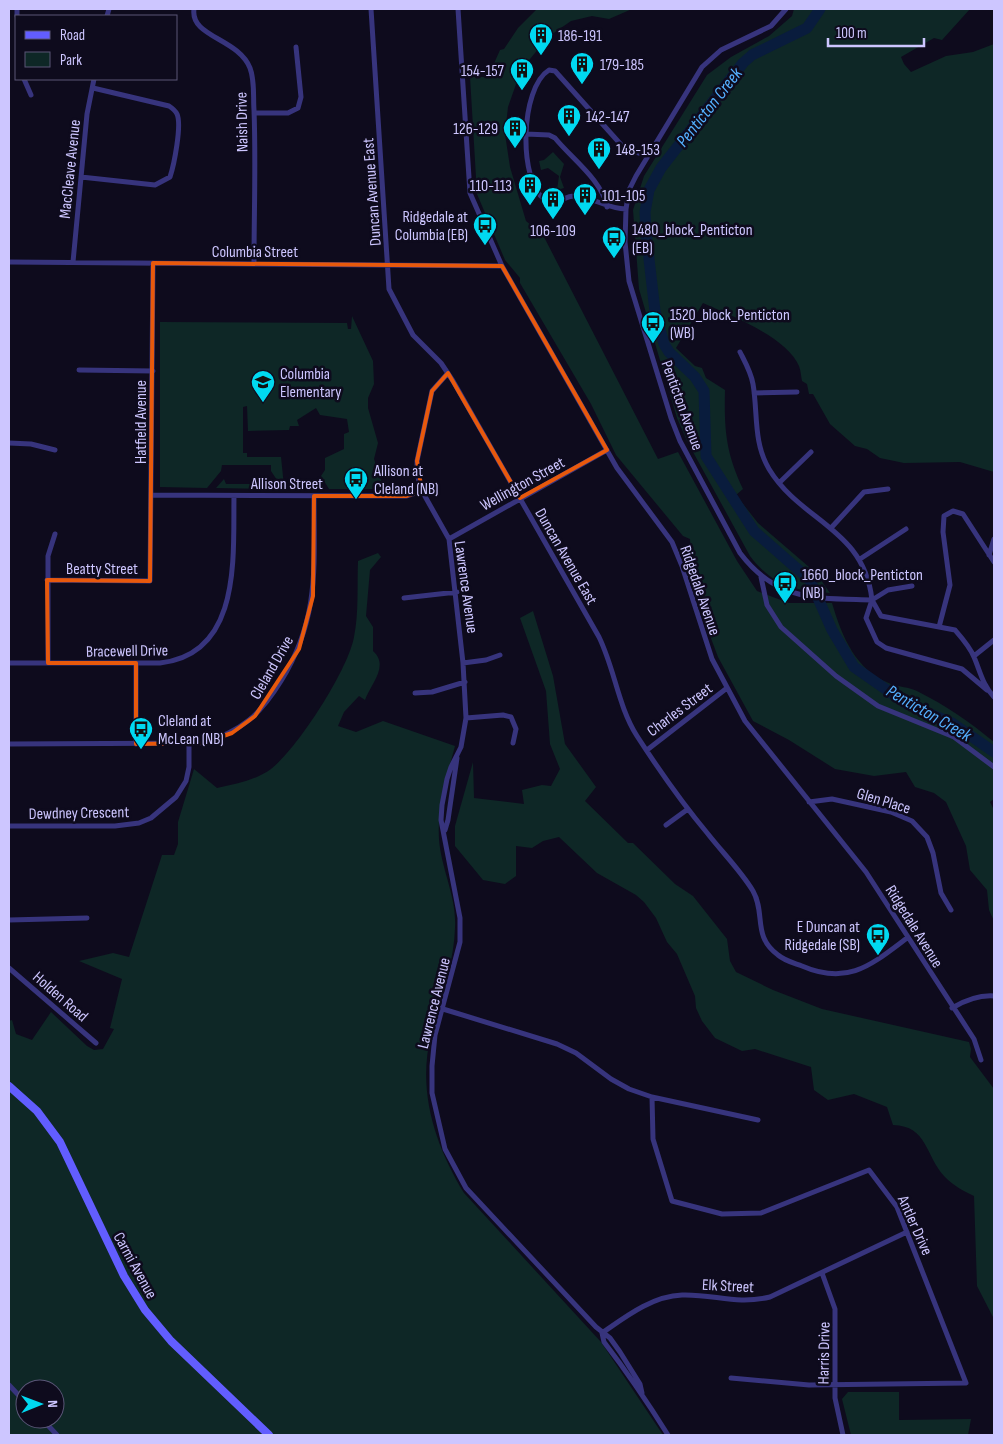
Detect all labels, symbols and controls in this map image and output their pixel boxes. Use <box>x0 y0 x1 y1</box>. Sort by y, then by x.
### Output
legend <box>15 15 178 80</box>
scale bar <box>828 15 924 47</box>
building icon: 186-191 <box>528 22 554 56</box>
text: 100 m <box>836 24 867 43</box>
text: Road <box>60 26 85 45</box>
place label: 186-191 <box>558 27 602 46</box>
text: Park <box>60 51 82 70</box>
building icon: 179-185 <box>569 51 595 85</box>
place label: 179-185 <box>600 56 644 75</box>
building icon: 154-157 <box>509 57 535 91</box>
place label: 154-157 <box>461 62 505 81</box>
water label: Penticton Creek <box>672 63 748 151</box>
street label: Naish Drive <box>232 92 253 152</box>
building icon: 142-147 <box>556 103 582 137</box>
place label: 142-147 <box>586 108 630 127</box>
building icon: 126-129 <box>502 115 528 149</box>
street label: MacCleave Avenue <box>56 119 85 220</box>
place label: 126-129 <box>453 120 498 139</box>
building icon: 148-153 <box>586 136 612 170</box>
street label: Duncan Avenue East <box>359 137 386 246</box>
place label: 148-153 <box>616 141 660 160</box>
building icon: 110-113 <box>517 172 543 206</box>
place label: 110-113 <box>470 177 512 196</box>
building icon: 101-105 <box>572 182 598 216</box>
building icon: 106-109 <box>540 186 566 220</box>
place label: 101-105 <box>602 187 645 206</box>
place label: Ridgedale at Columbia (EB) <box>395 208 468 245</box>
bus stop icon: Ridgedale at Columbia (EB) <box>472 212 498 246</box>
place label: 1480_block_Penticton (EB) <box>632 221 753 258</box>
place label: 106-109 <box>530 222 576 241</box>
bus stop icon: 1480_block_Penticton (EB) <box>601 225 627 259</box>
street label: Columbia Street <box>212 243 298 262</box>
place label: 1520_block_Penticton (WB) <box>670 306 790 343</box>
bus stop icon: 1520_block_Penticton (WB) <box>640 310 666 344</box>
street label: Penticton Avenue <box>657 358 707 453</box>
place label: Columbia Elementary <box>280 365 342 402</box>
school or university icon: Columbia Elementary <box>250 369 276 403</box>
street label: Hatfield Avenue <box>132 380 151 464</box>
street label: Wellington Street <box>477 453 568 515</box>
place label: Allison at Cleland (NB) <box>373 462 439 499</box>
bus stop icon: Allison at Cleland (NB) <box>343 466 369 500</box>
street label: Allison Street <box>250 475 323 494</box>
street label: Duncan Avenue East <box>530 505 601 608</box>
street label: Lawrence Avenue <box>450 540 481 635</box>
street label: Ridgedale Avenue <box>675 543 724 638</box>
street label: Beatty Street <box>66 560 138 579</box>
place label: 1660_block_Penticton (NB) <box>802 566 923 603</box>
bus stop icon: 1660_block_Penticton (NB) <box>772 570 798 604</box>
street label: Cleland Drive <box>246 633 298 703</box>
street label: Bracewell Drive <box>86 641 168 662</box>
street label: Charles Street <box>644 679 716 741</box>
water label: Penticton Creek <box>882 681 976 747</box>
place label: Cleland at McLean (NB) <box>158 712 224 749</box>
bus stop icon: Cleland at McLean (NB) <box>128 716 154 750</box>
street label: Glen Place <box>854 784 913 819</box>
street label: Dewdney Crescent <box>29 803 130 824</box>
street label: Ridgedale Avenue <box>881 882 947 972</box>
place label: E Duncan at Ridgedale (SB) <box>785 918 860 955</box>
bus stop icon: E Duncan at Ridgedale (SB) <box>865 922 891 956</box>
street label: Lawrence Avenue <box>414 956 455 1051</box>
street label: Holden Road <box>29 968 91 1026</box>
street label: Antler Drive <box>893 1192 936 1258</box>
street label: Carmi Avenue <box>109 1229 161 1302</box>
street label: Elk Street <box>701 1276 754 1297</box>
street label: Harris Drive <box>814 1322 835 1385</box>
north arrow <box>15 1379 65 1429</box>
text: N <box>44 1400 61 1408</box>

